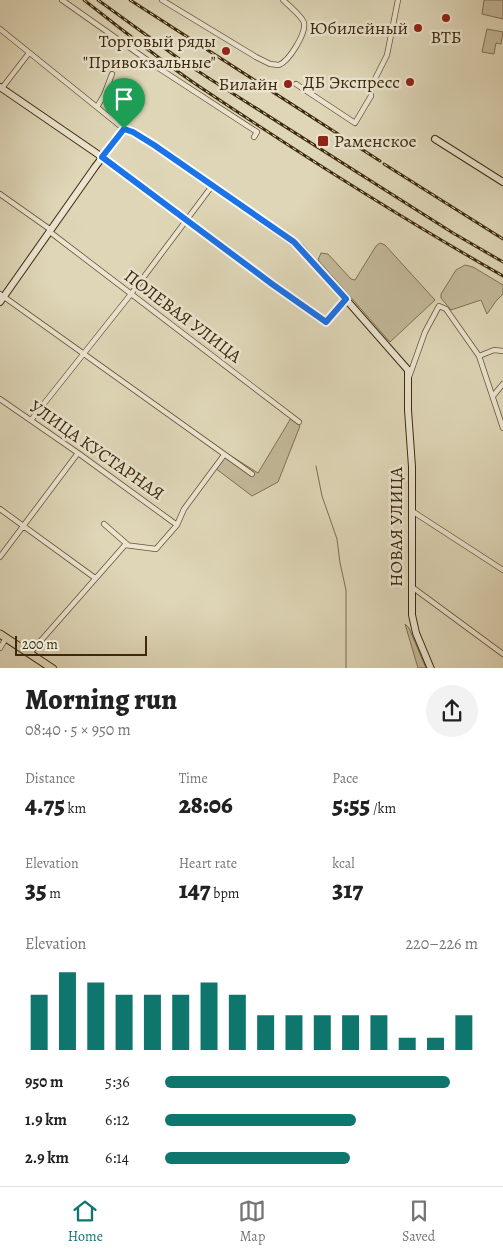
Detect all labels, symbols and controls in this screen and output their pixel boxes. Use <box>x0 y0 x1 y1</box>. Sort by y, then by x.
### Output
marker: ВТБ <box>440 12 452 24</box>
place label: Юбилейный <box>309 16 408 40</box>
marker: Юбилейный <box>412 22 424 34</box>
place label: ВТБ <box>431 25 461 49</box>
place label: Торговый ряды "Привокзальные" <box>83 29 216 74</box>
marker: Торговый ряды "Привокзальные" <box>220 45 232 57</box>
place label: ДБ Экспресс <box>303 70 400 94</box>
place label: Билайн <box>218 72 278 96</box>
marker: ДБ Экспресс <box>404 76 416 88</box>
pin <box>103 78 145 129</box>
marker: Билайн <box>282 78 294 90</box>
icon: arrive <box>110 85 138 113</box>
place label: Раменское <box>334 129 417 153</box>
marker: Раменское <box>316 134 330 148</box>
street label: ПОЛЕВАЯ УЛИЦА <box>119 264 247 368</box>
street label: УЛИЦА КУСТАРНАЯ <box>25 395 169 505</box>
street label: НОВАЯ УЛИЦА <box>384 466 408 587</box>
scale bar <box>15 634 148 657</box>
text: 200 m <box>22 635 58 654</box>
text: Morning run <box>25 681 177 719</box>
button: share <box>426 685 478 737</box>
text: 08:40 · 5 × 950 m <box>25 719 131 741</box>
text: Distance <box>25 769 75 788</box>
text: Time <box>179 769 208 788</box>
text: Pace <box>332 769 358 788</box>
text: 4.75 <box>25 788 65 822</box>
text: 28:06 <box>179 788 233 822</box>
text: 5:55 <box>332 788 370 822</box>
text: km <box>65 799 86 818</box>
text: /km <box>370 799 396 818</box>
text: Elevation <box>25 854 79 873</box>
text: Heart rate <box>179 854 237 873</box>
text: kcal <box>332 854 355 873</box>
text: 35 <box>25 873 47 907</box>
text: 147 <box>179 873 211 907</box>
text: 317 <box>332 873 363 907</box>
text: m <box>47 884 61 903</box>
text: bpm <box>211 884 239 903</box>
text: Elevation <box>25 933 86 955</box>
text: 220–226 m <box>405 933 478 955</box>
text: 950 m <box>25 1071 63 1093</box>
text: 5:36 <box>105 1071 130 1093</box>
text: 1.9 km <box>25 1109 67 1131</box>
text: 6:12 <box>105 1109 129 1131</box>
text: 2.9 km <box>25 1147 69 1169</box>
text: 6:14 <box>105 1147 129 1169</box>
tab: Home <box>68 1197 103 1246</box>
tab: Map <box>238 1197 266 1246</box>
tab: Saved <box>402 1197 435 1246</box>

